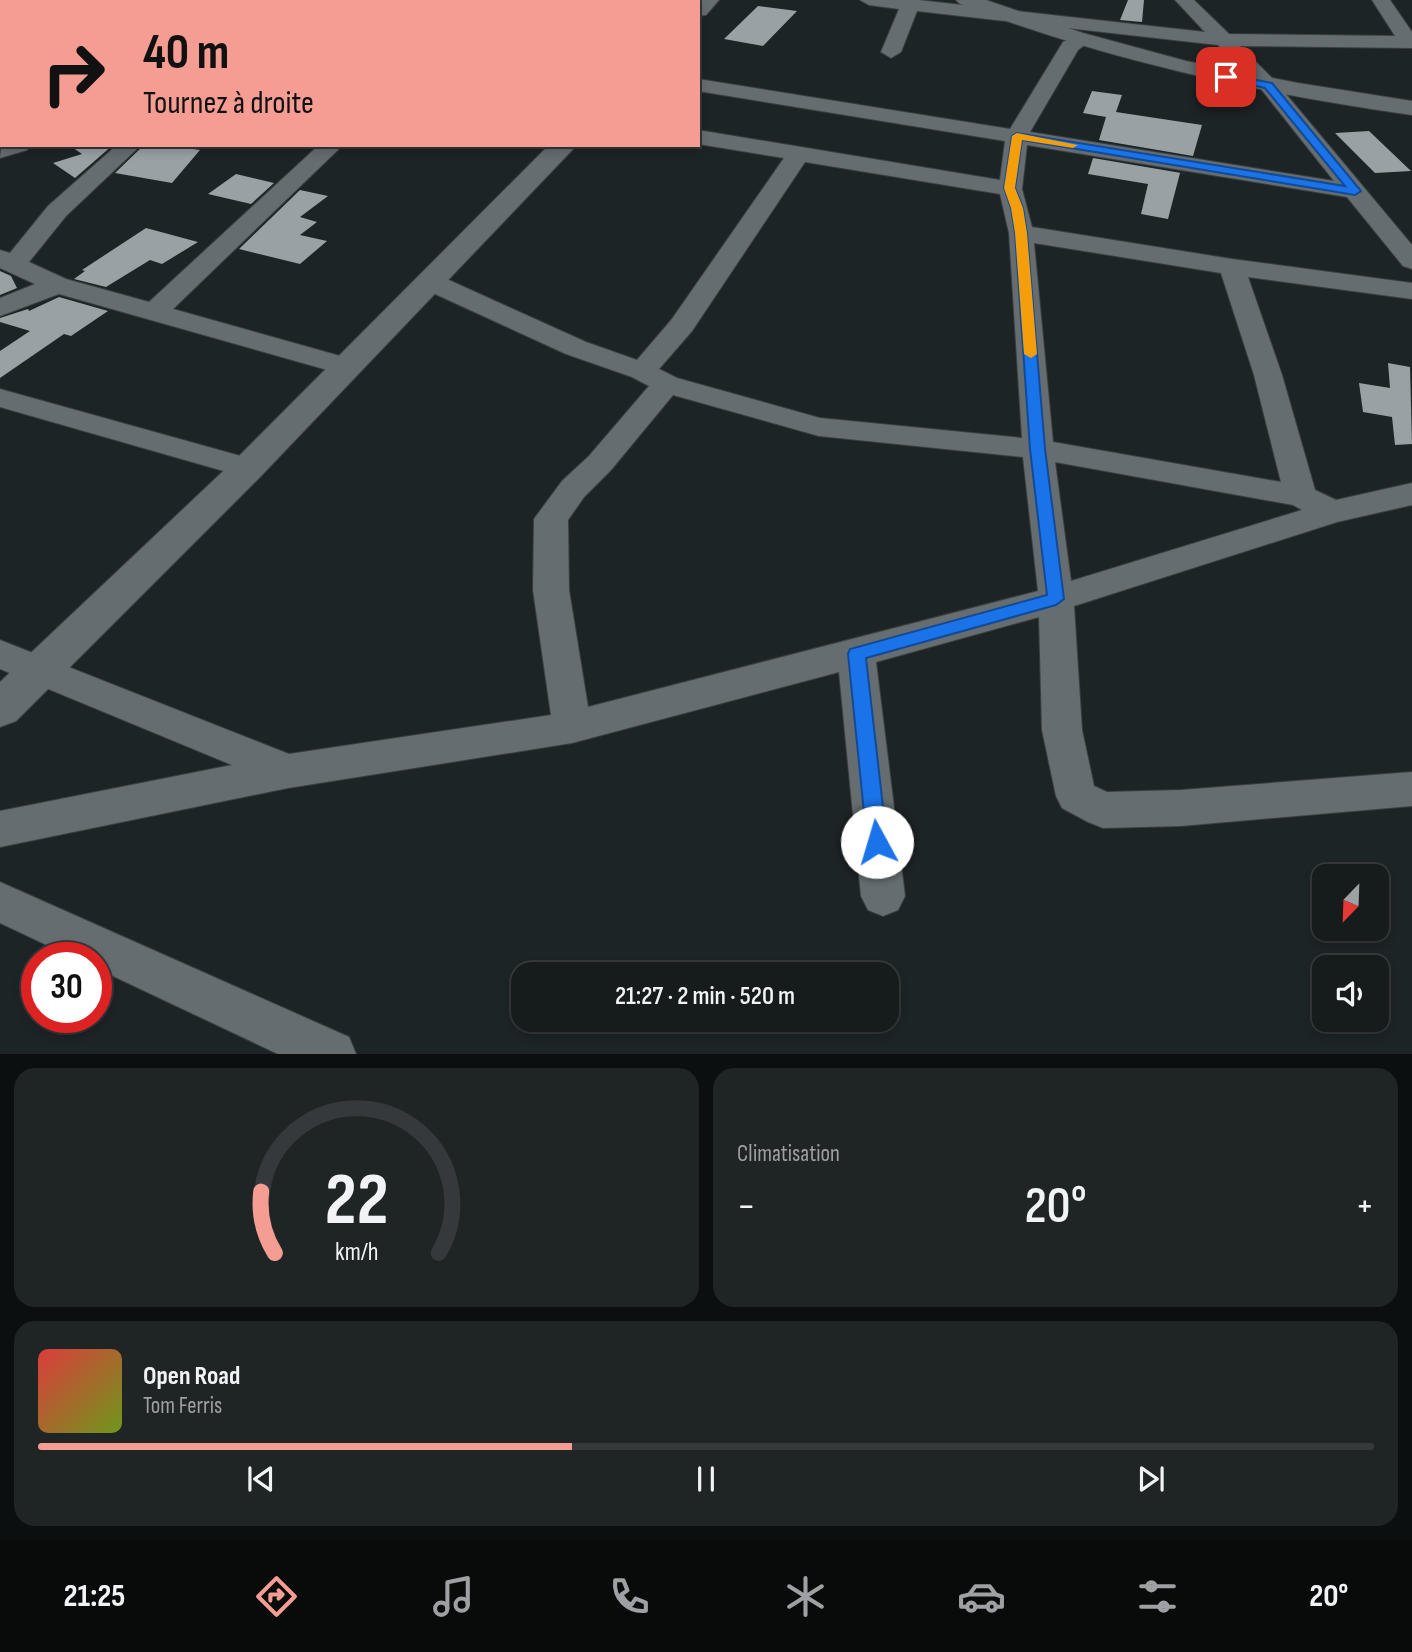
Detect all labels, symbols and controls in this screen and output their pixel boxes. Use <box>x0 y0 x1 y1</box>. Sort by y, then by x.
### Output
text: 40 m <box>143 24 229 83</box>
icon: right <box>28 28 119 119</box>
pin <box>1196 47 1256 107</box>
icon: arrive <box>1207 58 1245 96</box>
text: Tournez à droite <box>143 84 314 123</box>
position arrow <box>840 805 914 879</box>
north arrow <box>1312 864 1390 942</box>
map controls <box>1312 864 1389 1032</box>
speed limit sign: 30 <box>21 942 112 1033</box>
button: sound <box>1312 955 1389 1032</box>
text: 21:27 · 2 min · 520 m <box>615 981 795 1012</box>
text: Climatisation <box>737 1140 840 1168</box>
text: 22 <box>325 1158 388 1246</box>
text: 20° <box>1024 1175 1087 1238</box>
text: − <box>737 1184 756 1229</box>
text: + <box>1355 1184 1374 1229</box>
text: km/h <box>335 1237 378 1268</box>
text: Open Road <box>143 1361 240 1392</box>
text: Tom Ferris <box>143 1392 222 1420</box>
icon: previous <box>242 1460 280 1498</box>
icon: pause <box>687 1460 725 1498</box>
icon: next <box>1132 1460 1170 1498</box>
icon: directions <box>252 1572 301 1621</box>
icon: music <box>429 1572 478 1621</box>
icon: phone <box>605 1572 654 1621</box>
icon: climate <box>781 1572 830 1621</box>
icon: car <box>957 1572 1006 1621</box>
icon: filters <box>1133 1572 1182 1621</box>
text: 21:25 <box>64 1577 125 1616</box>
text: 20° <box>1309 1577 1348 1616</box>

